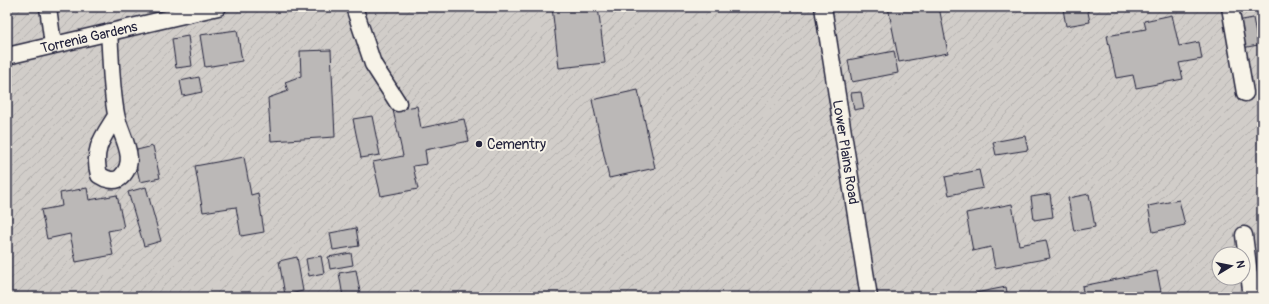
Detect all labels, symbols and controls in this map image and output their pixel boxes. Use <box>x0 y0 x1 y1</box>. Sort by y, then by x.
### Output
street label: Torrenia Gardens <box>39 17 140 56</box>
street label: Lower Plains Road <box>829 99 863 206</box>
place label: Cementry <box>487 136 546 153</box>
marker: Cementry <box>474 139 484 149</box>
north arrow <box>1211 246 1251 286</box>
text: N <box>1233 260 1248 270</box>

